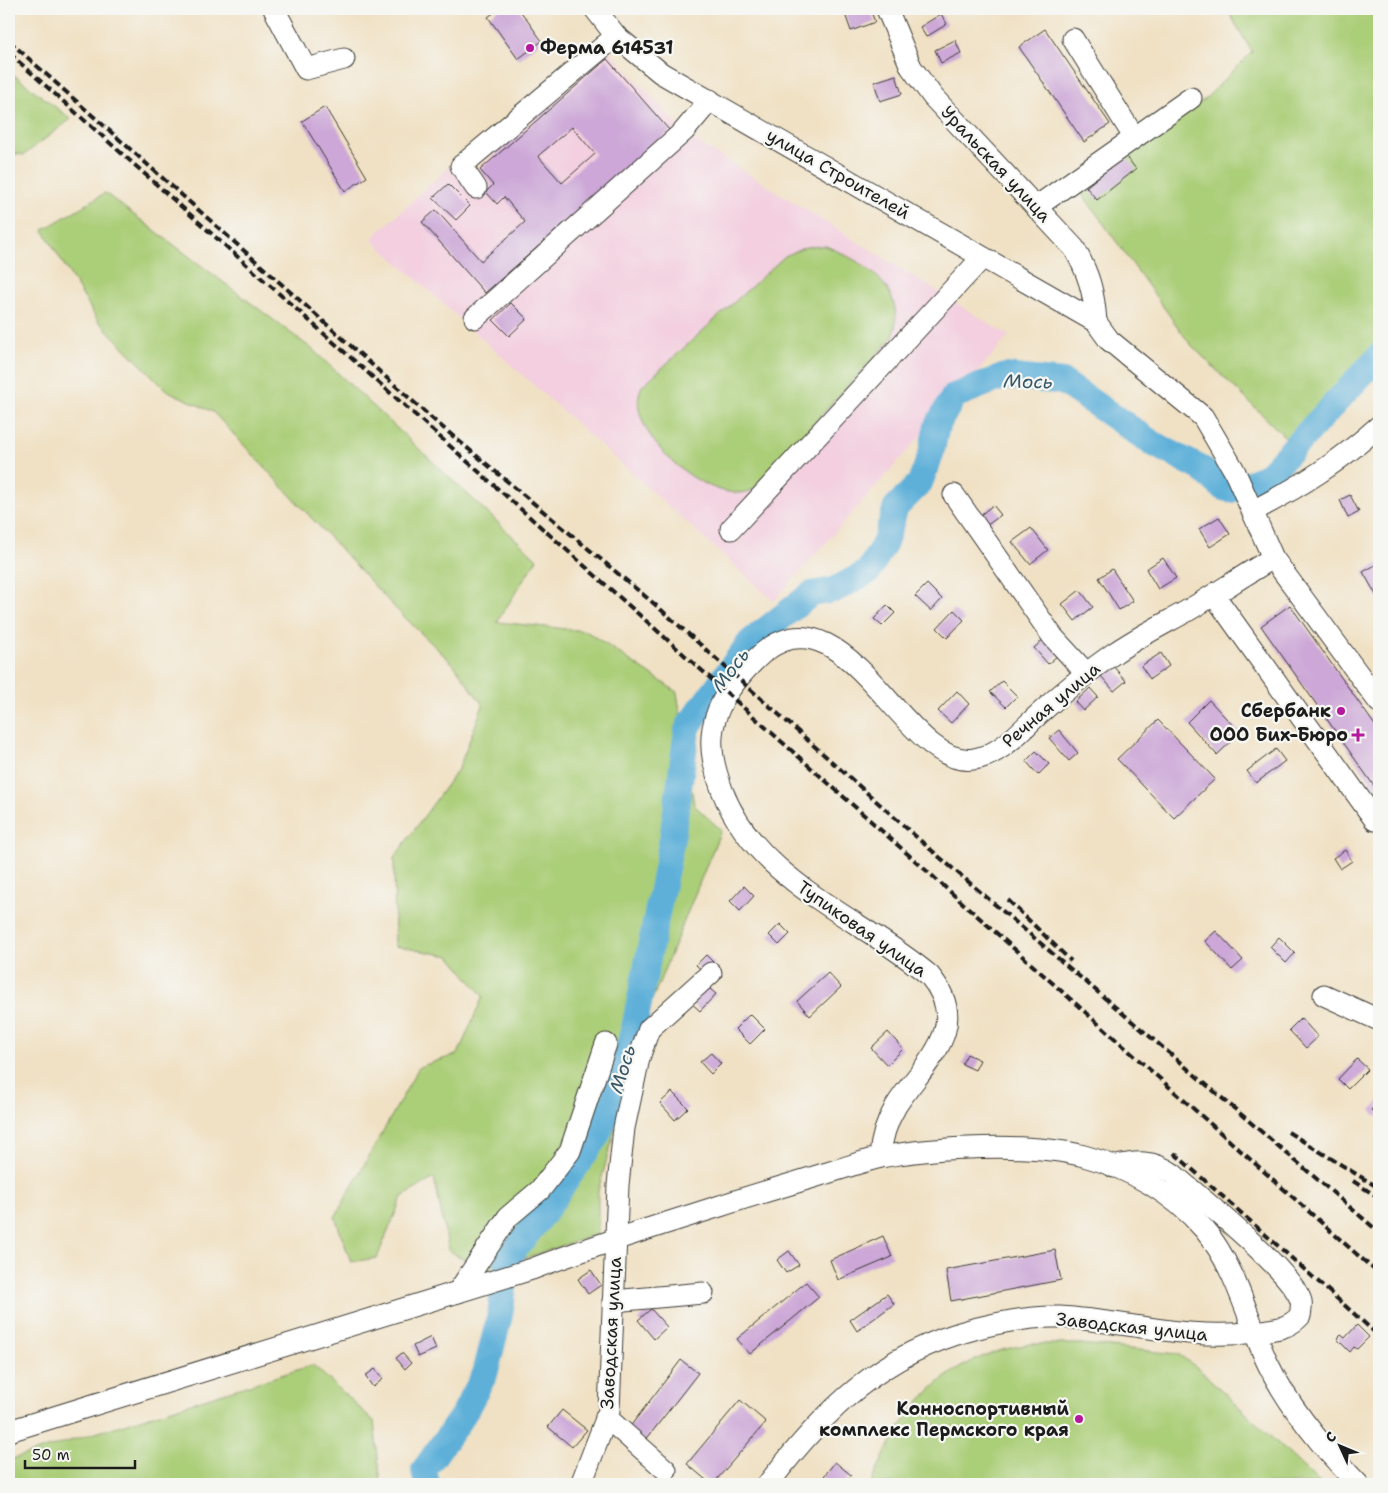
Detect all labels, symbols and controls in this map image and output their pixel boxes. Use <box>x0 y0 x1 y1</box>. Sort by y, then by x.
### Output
place label: Ферма 614531 <box>540 36 673 60</box>
marker: Ферма 614531 <box>524 42 536 54</box>
street label: Уральская улица <box>936 101 1056 227</box>
street label: улица Строителей <box>762 123 914 225</box>
water label: Мось <box>1003 369 1053 394</box>
water label: Мось <box>706 643 755 697</box>
street label: Речная улица <box>997 657 1105 753</box>
place label: Сбербанк <box>1241 699 1331 723</box>
marker: Сбербанк <box>1335 705 1347 717</box>
place label: ООО Бих-Бюро <box>1209 723 1348 747</box>
marker: ООО Бих-Бюро <box>1352 729 1364 741</box>
street label: Тупиковая улица <box>793 875 931 983</box>
water label: Мось <box>603 1042 642 1096</box>
street label: Заводская улица <box>595 1256 627 1410</box>
street label: Заводская улица <box>1055 1307 1209 1347</box>
place label: Конноспортивный комплекс Пермского края <box>819 1397 1070 1442</box>
marker: Конноспортивный комплекс Пермского края <box>1073 1413 1085 1425</box>
north arrow <box>1316 1420 1366 1470</box>
text: С <box>1321 1428 1340 1446</box>
scale bar <box>25 1438 135 1470</box>
text: 50 m <box>32 1445 70 1465</box>

